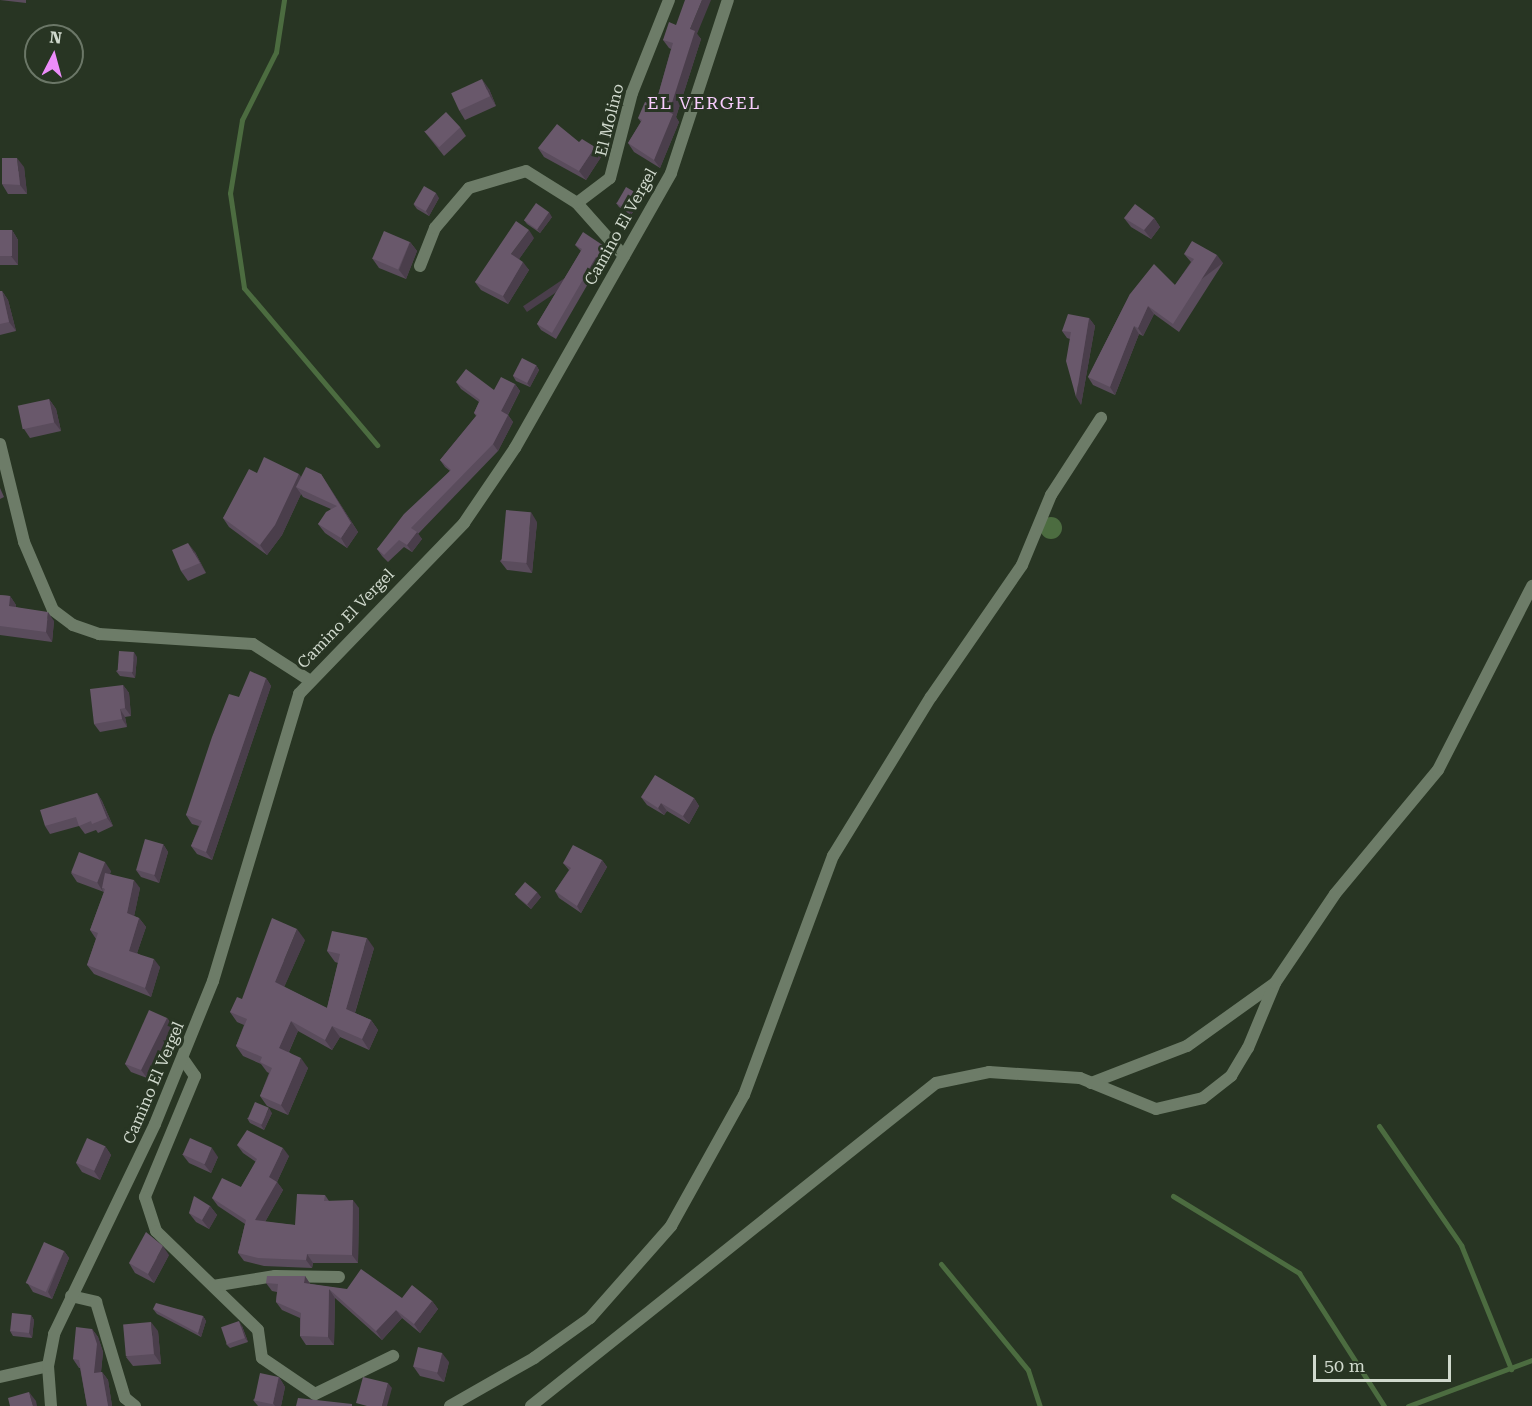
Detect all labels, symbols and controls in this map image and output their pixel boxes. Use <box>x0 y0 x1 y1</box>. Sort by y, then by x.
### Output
north arrow <box>24 24 84 84</box>
text: N <box>49 27 63 48</box>
street label: El Molino <box>592 82 628 158</box>
district label: EL VERGEL <box>647 92 761 114</box>
street label: Camino El Vergel <box>581 165 661 289</box>
street label: Camino El Vergel <box>294 565 398 673</box>
street label: Camino El Vergel <box>120 1019 188 1147</box>
scale bar <box>1316 1343 1454 1381</box>
text: 50 m <box>1324 1355 1365 1376</box>

